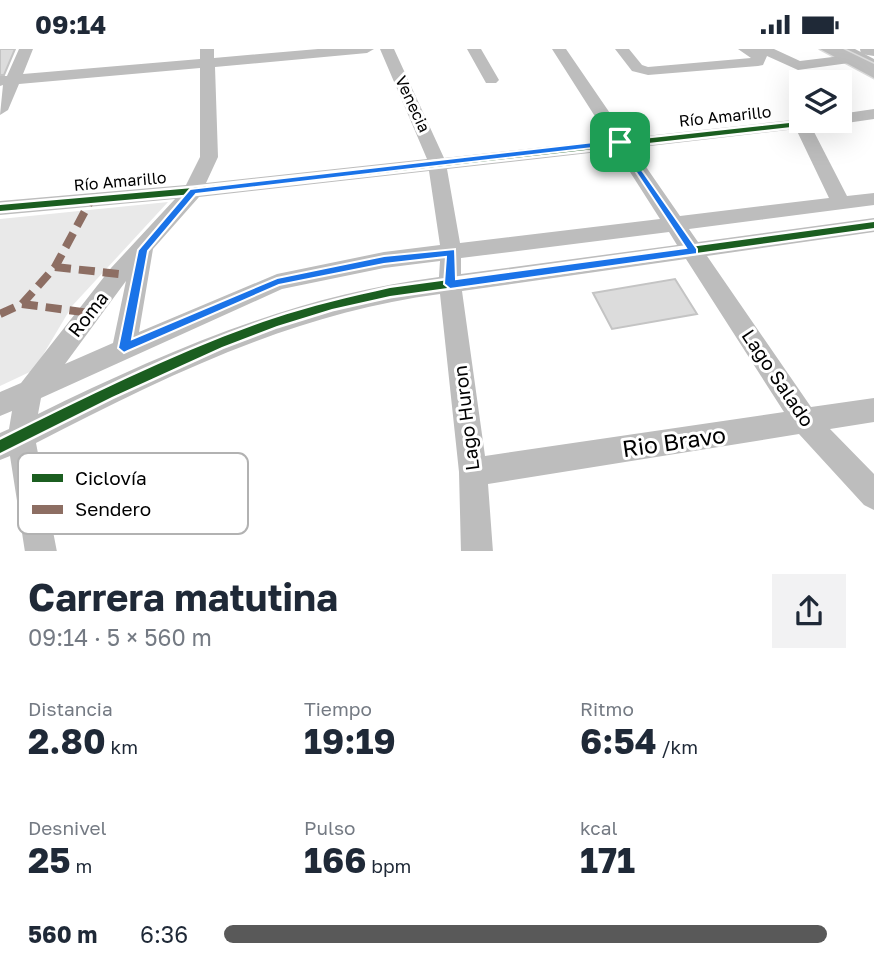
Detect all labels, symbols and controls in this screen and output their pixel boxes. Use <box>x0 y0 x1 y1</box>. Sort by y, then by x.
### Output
text: 09:14 <box>35 9 106 40</box>
map controls <box>789 70 852 133</box>
button: layers <box>789 70 852 133</box>
street label: Venecia <box>391 72 435 136</box>
street label: Río Amarillo <box>678 101 772 131</box>
pin <box>590 112 650 172</box>
icon: arrive <box>601 123 639 161</box>
street label: Río Amarillo <box>73 167 167 195</box>
street label: Roma <box>63 286 113 341</box>
street label: Lago Salado <box>737 325 819 431</box>
street label: Lago Huron <box>448 364 483 472</box>
street label: Rio Bravo <box>620 420 727 462</box>
legend <box>18 453 248 534</box>
text: Ciclovía <box>75 466 147 489</box>
text: Sendero <box>75 497 151 520</box>
text: Carrera matutina <box>28 574 338 619</box>
button: share <box>772 574 846 648</box>
text: 09:14 · 5 × 560 m <box>28 623 212 651</box>
text: Distancia <box>28 697 113 720</box>
text: Tiempo <box>304 697 372 720</box>
text: Ritmo <box>580 697 634 720</box>
text: 2.80 <box>28 720 106 762</box>
text: 19:19 <box>304 720 396 762</box>
text: 6:54 <box>580 720 657 762</box>
text: km <box>106 735 138 758</box>
text: /km <box>657 735 698 758</box>
text: Desnivel <box>28 816 107 839</box>
text: Pulso <box>304 816 356 839</box>
text: kcal <box>580 816 618 839</box>
text: 25 <box>28 839 71 881</box>
text: 166 <box>304 839 366 881</box>
text: 171 <box>580 839 635 881</box>
text: m <box>71 854 92 877</box>
text: bpm <box>366 854 411 877</box>
text: 560 m <box>28 920 97 948</box>
text: 6:36 <box>140 920 188 948</box>

